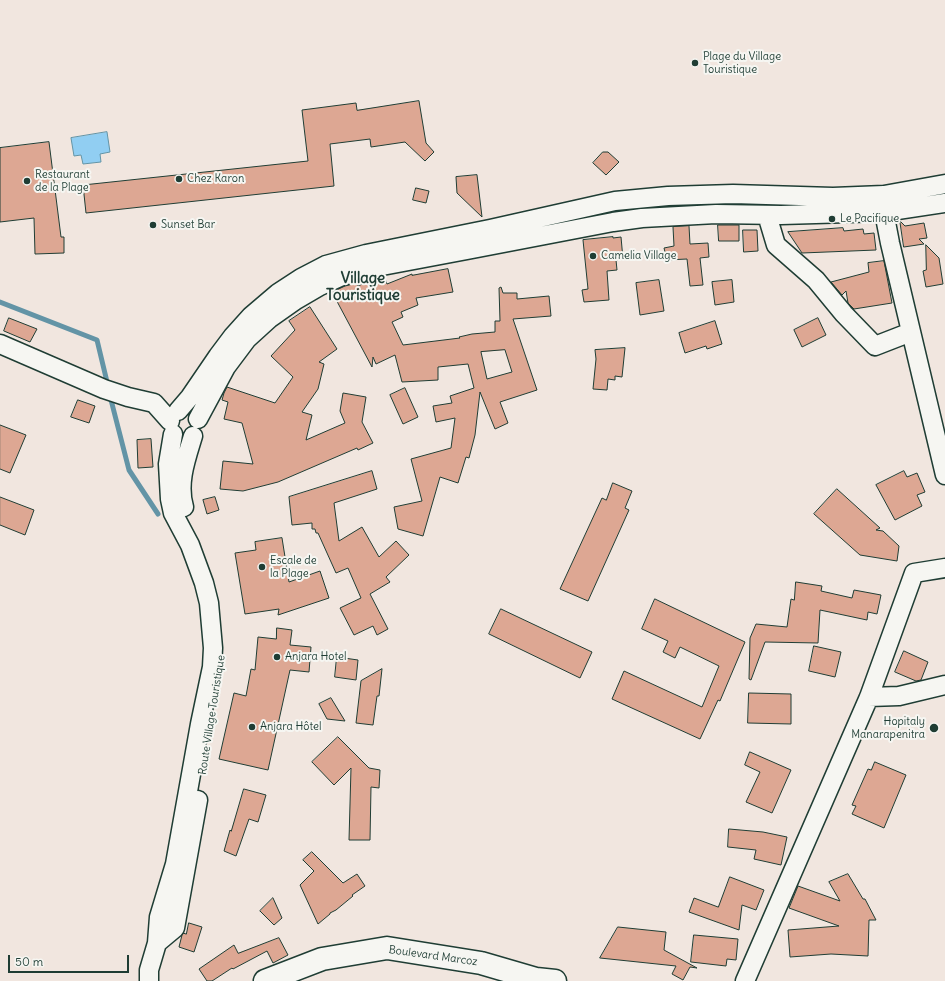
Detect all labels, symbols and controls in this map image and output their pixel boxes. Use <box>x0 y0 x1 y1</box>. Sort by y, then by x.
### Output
place label: Plage du Village Touristique <box>703 50 781 76</box>
marker: Plage du Village Touristique <box>690 58 700 68</box>
place label: Restaurant de la Plage <box>35 168 90 194</box>
place label: Chez Karon <box>187 172 244 186</box>
marker: Chez Karon <box>174 174 184 184</box>
marker: Restaurant de la Plage <box>22 176 32 186</box>
place label: Le Pacifique <box>840 212 899 226</box>
marker: Le Pacifique <box>827 214 837 224</box>
place label: Sunset Bar <box>161 218 215 232</box>
marker: Sunset Bar <box>148 220 158 230</box>
place label: Camelia Village <box>601 249 676 263</box>
marker: Camelia Village <box>588 251 598 261</box>
district label: Village Touristique <box>326 270 400 305</box>
place label: Escale de la Plage <box>270 554 317 580</box>
marker: Escale de la Plage <box>257 562 267 572</box>
place label: Anjara Hotel <box>285 650 346 664</box>
marker: Anjara Hotel <box>272 652 282 662</box>
street label: Route Village Touristique <box>196 654 228 776</box>
place label: Hopitaly Manarapenitra <box>851 715 925 741</box>
place label: Anjara Hôtel <box>260 720 321 734</box>
marker: Anjara Hôtel <box>247 722 257 732</box>
marker: Hopitaly Manarapenitra <box>928 722 940 734</box>
street label: Boulevard Marcoz <box>388 943 478 969</box>
scale bar <box>10 947 131 973</box>
text: 50 m <box>15 954 43 969</box>

